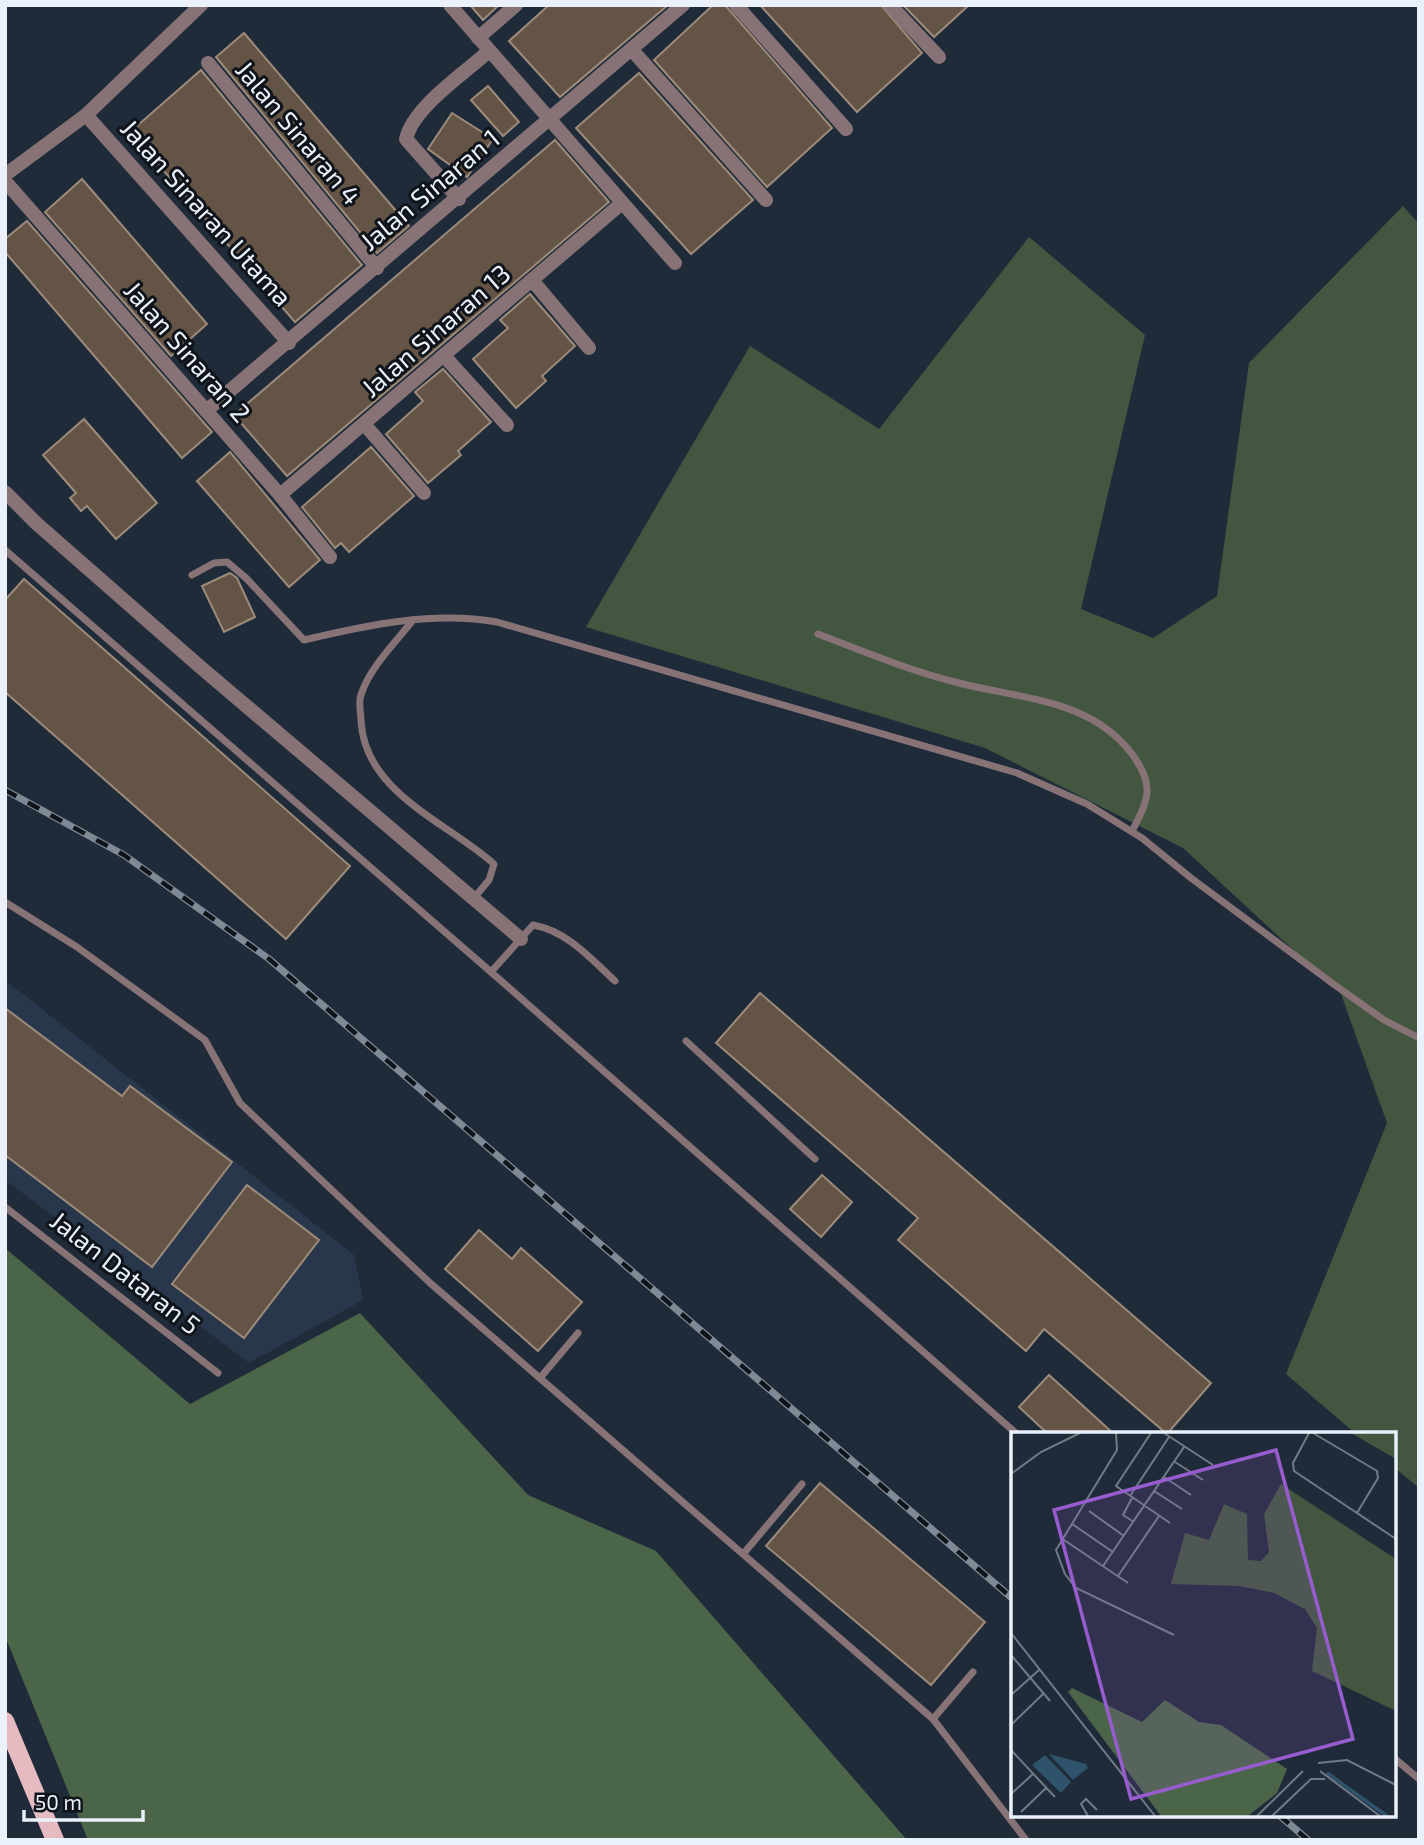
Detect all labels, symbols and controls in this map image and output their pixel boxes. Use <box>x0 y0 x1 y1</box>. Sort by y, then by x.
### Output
street label: Jalan Sinaran 4 <box>230 54 368 210</box>
street label: Jalan Sinaran Utama <box>115 112 299 312</box>
street label: Jalan Sinaran 1 <box>353 122 505 256</box>
street label: Jalan Sinaran 13 <box>354 257 516 403</box>
street label: Jalan Sinaran 2 <box>118 274 258 428</box>
street label: Jalan Dataran 5 <box>45 1204 207 1340</box>
inset map <box>1011 1432 1396 1817</box>
scale bar <box>24 1778 144 1822</box>
text: 50 m <box>35 1789 82 1814</box>

